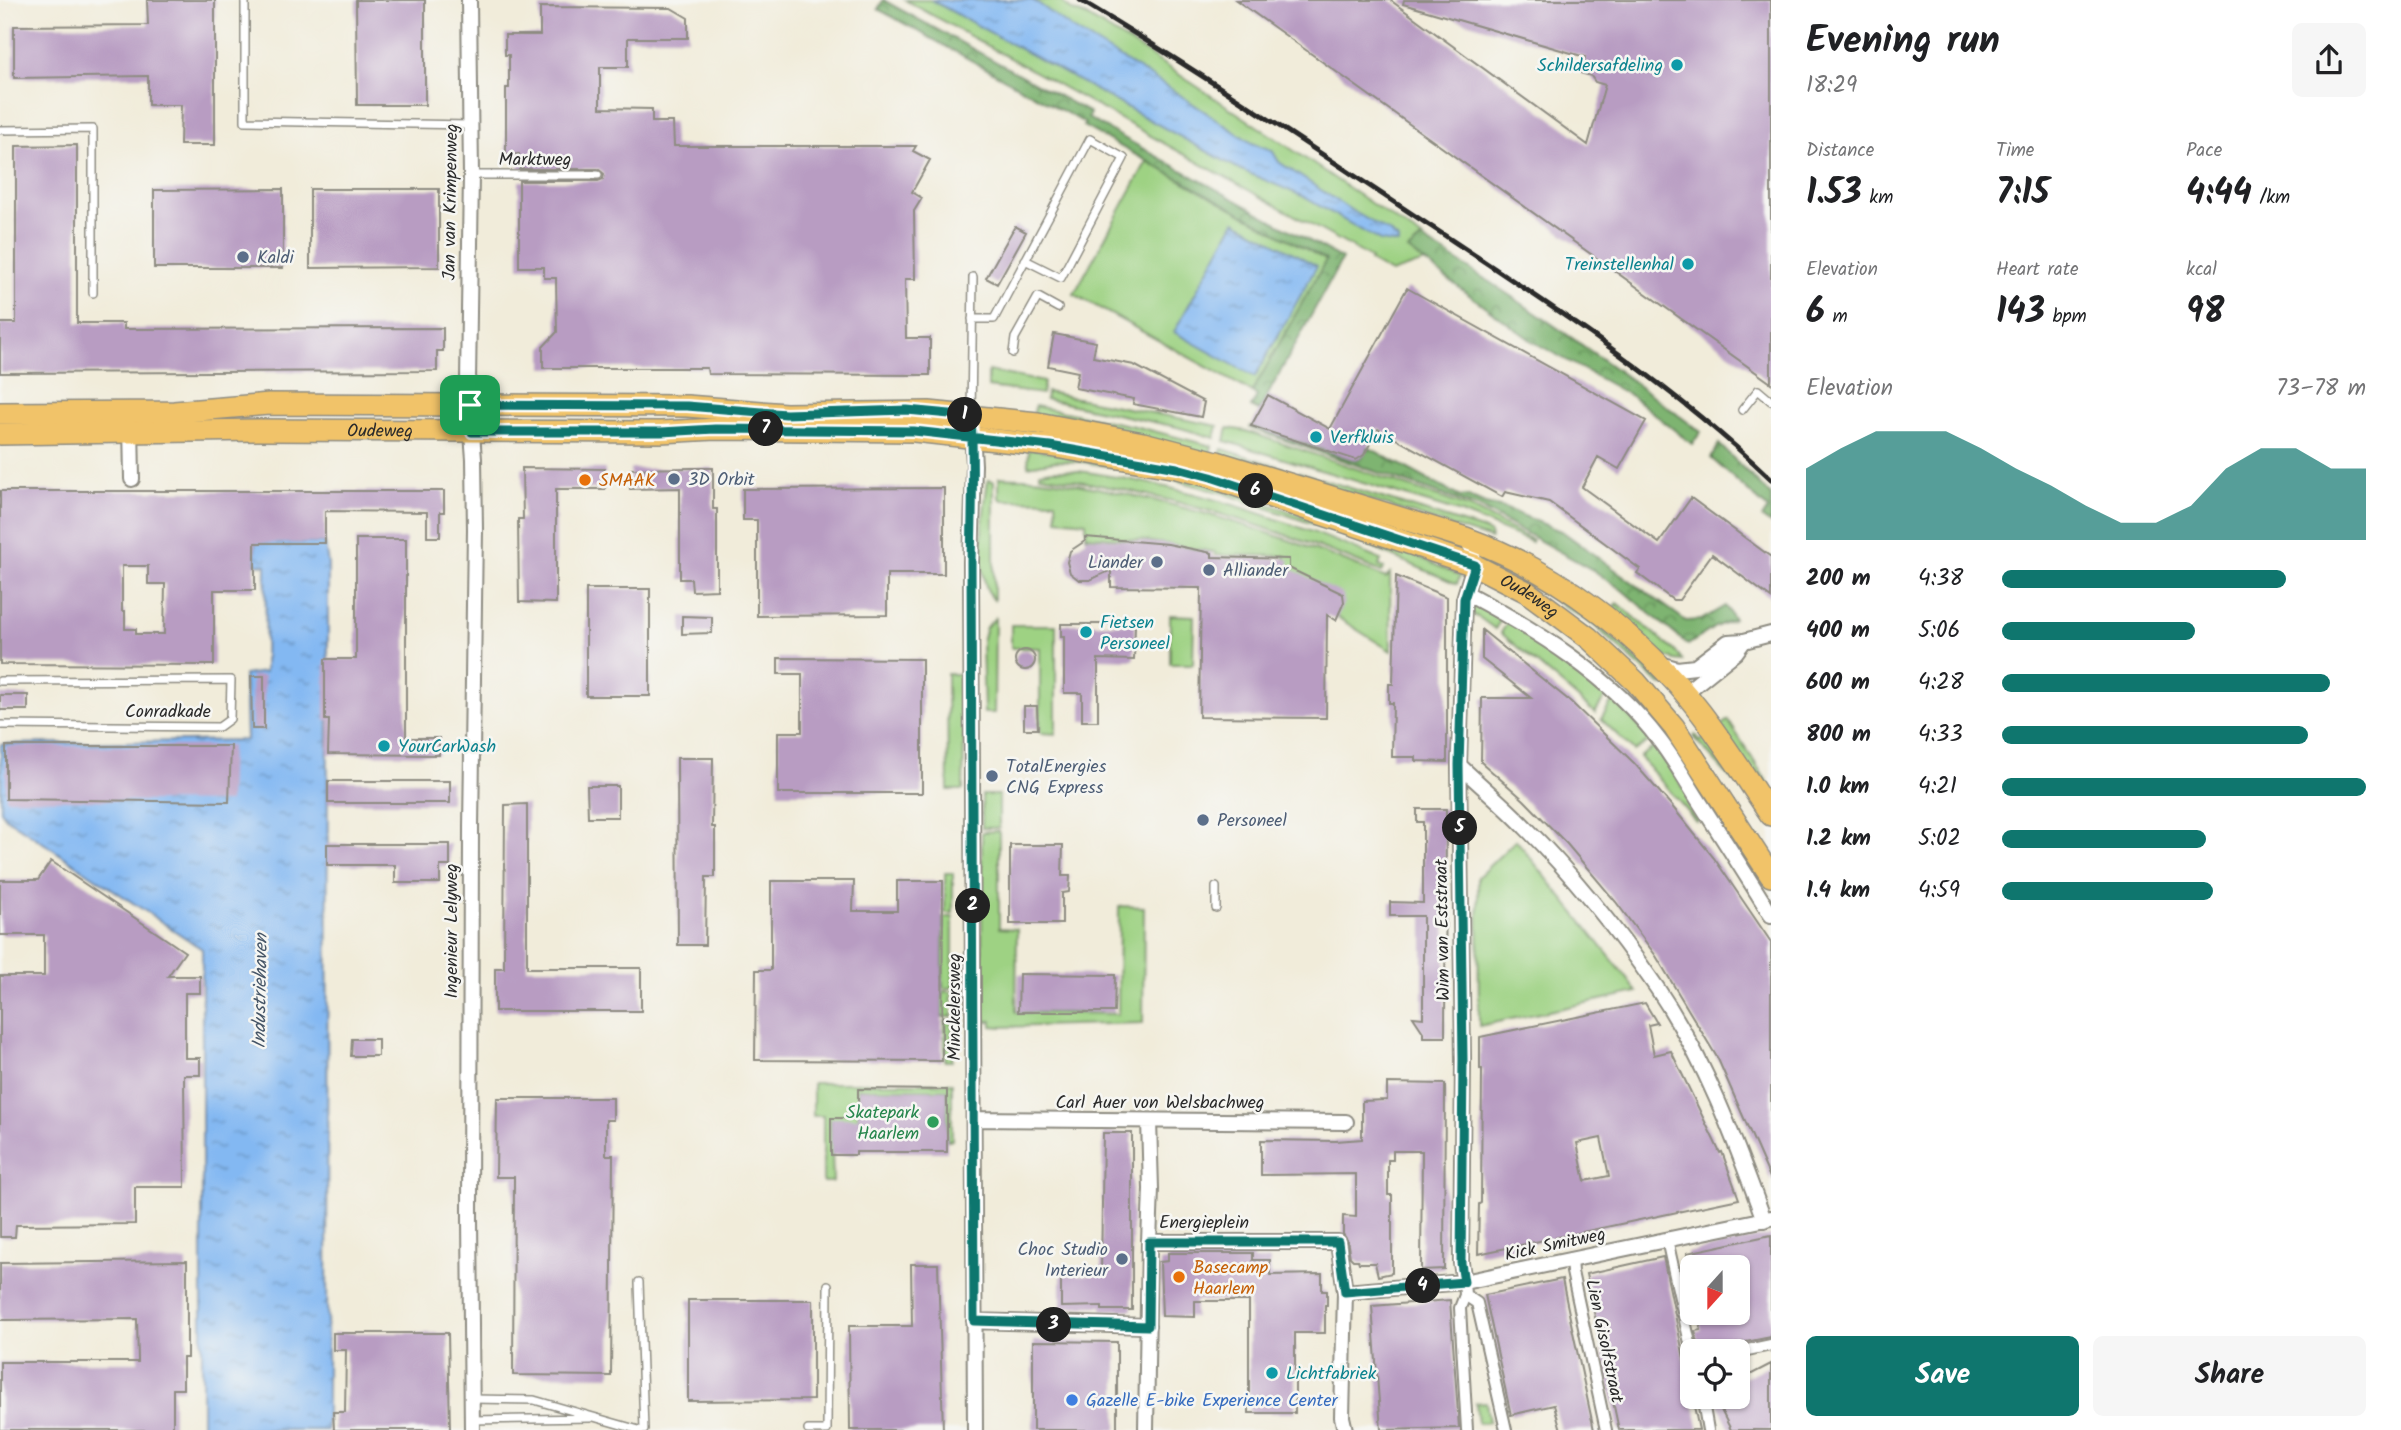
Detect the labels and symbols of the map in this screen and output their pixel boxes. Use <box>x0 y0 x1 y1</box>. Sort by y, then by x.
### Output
place label: Schildersafdeling <box>1537 52 1663 81</box>
marker: Schildersafdeling <box>1669 57 1685 73</box>
street label: Jan van Krimpenweg <box>436 123 467 281</box>
street label: Marktweg <box>499 146 571 175</box>
place label: Kaldi <box>257 244 294 273</box>
marker: Kaldi <box>235 249 251 265</box>
place label: Treinstellenhal <box>1565 251 1675 280</box>
marker: Treinstellenhal <box>1680 256 1696 272</box>
pin <box>440 375 500 435</box>
pin: 1 <box>948 398 982 432</box>
pin: 7 <box>748 412 784 446</box>
street label: Oudeweg <box>347 417 413 447</box>
place label: Verfkluis <box>1330 424 1394 453</box>
marker: Verfkluis <box>1308 429 1324 445</box>
place label: 3D Orbit <box>688 466 756 495</box>
place label: SMAAK <box>599 467 656 496</box>
marker: 3D Orbit <box>666 471 682 487</box>
marker: SMAAK <box>577 472 593 488</box>
pin: 6 <box>1238 474 1274 508</box>
place label: Liander <box>1088 549 1144 578</box>
marker: Liander <box>1149 554 1165 570</box>
place label: Alliander <box>1223 557 1289 586</box>
marker: Alliander <box>1201 562 1217 578</box>
street label: Oudeweg <box>1494 567 1564 627</box>
place label: Fietsen Personeel <box>1100 609 1170 659</box>
marker: Fietsen Personeel <box>1078 624 1094 640</box>
street label: Conradkade <box>125 698 211 727</box>
place label: YourCarWash <box>398 733 496 762</box>
marker: YourCarWash <box>376 738 392 754</box>
place label: TotalEnergies CNG Express <box>1006 753 1107 803</box>
marker: TotalEnergies CNG Express <box>984 768 1000 784</box>
place label: Personeel <box>1217 807 1287 836</box>
pin: 5 <box>1442 810 1478 846</box>
marker: Personeel <box>1195 812 1211 828</box>
street label: Wim van Eststraat <box>1428 858 1459 1001</box>
street label: Ingenieur Lelyweg <box>438 863 467 999</box>
pin: 2 <box>956 888 990 923</box>
water label: Industriehaven <box>245 931 277 1049</box>
street label: Minckelersweg <box>941 953 970 1061</box>
street label: Carl Auer von Welsbachweg <box>1056 1089 1264 1118</box>
place label: Skatepark Haarlem <box>846 1099 920 1149</box>
marker: Skatepark Haarlem <box>925 1114 941 1130</box>
street label: Energieplein <box>1159 1209 1249 1238</box>
street label: Kick Smitweg <box>1502 1221 1608 1270</box>
place label: Choc Studio Interieur <box>1018 1236 1109 1286</box>
marker: Choc Studio Interieur <box>1114 1251 1130 1267</box>
place label: Basecamp Haarlem <box>1193 1254 1268 1304</box>
north arrow <box>1680 1255 1750 1325</box>
pin: 4 <box>1406 1268 1440 1304</box>
marker: Basecamp Haarlem <box>1171 1269 1187 1285</box>
street label: Lien Gisolfstraat <box>1576 1277 1631 1407</box>
pin: 3 <box>1036 1308 1072 1342</box>
place label: Lichtfabriek <box>1286 1360 1377 1389</box>
marker: Lichtfabriek <box>1264 1365 1280 1381</box>
place label: Gazelle E-bike Experience Center <box>1086 1387 1339 1416</box>
marker: Gazelle E-bike Experience Center <box>1064 1392 1080 1408</box>

